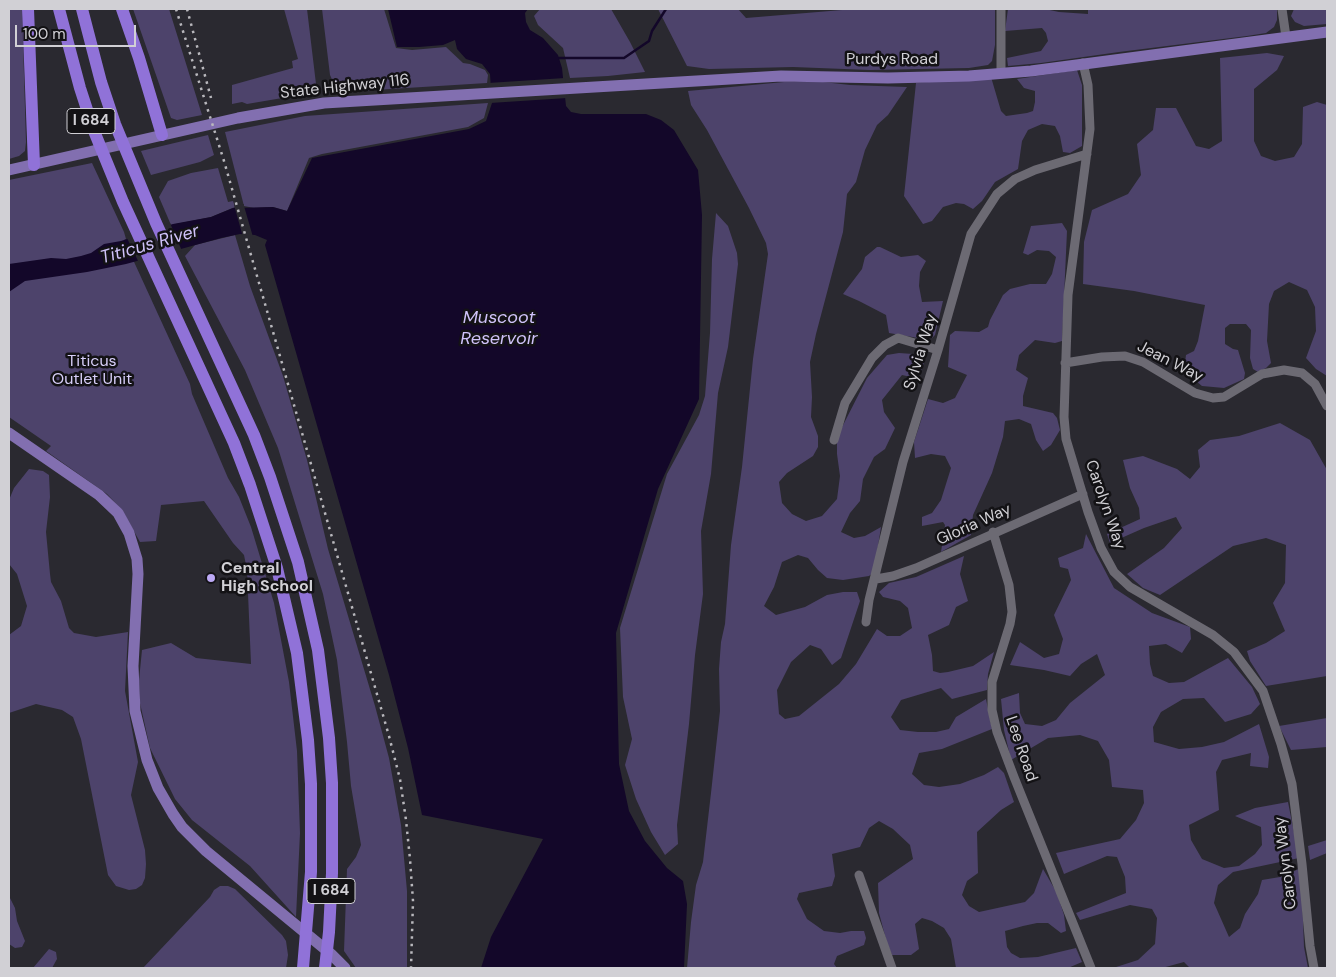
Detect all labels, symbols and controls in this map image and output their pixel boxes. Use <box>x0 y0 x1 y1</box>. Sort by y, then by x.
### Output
scale bar <box>18 15 139 47</box>
text: 100 m <box>23 24 66 44</box>
street label: Purdys Road <box>846 50 938 70</box>
street label: State Highway 116 <box>279 71 411 103</box>
road number: I 684 <box>67 108 115 134</box>
water label: Titicus River <box>98 221 202 269</box>
water label: Muscoot Reservoir <box>460 307 538 350</box>
street label: Sylvia Way <box>900 311 942 393</box>
street label: Jean Way <box>1134 337 1206 387</box>
park label: Titicus Outlet Unit <box>52 352 132 390</box>
street label: Carolyn Way <box>1081 458 1129 552</box>
street label: Gloria Way <box>934 500 1014 550</box>
place label: Central High School <box>221 559 313 597</box>
marker: Central High School <box>205 572 217 584</box>
street label: Lee Road <box>1001 714 1041 784</box>
street label: Carolyn Way <box>1271 816 1301 910</box>
road number: I 684 <box>307 878 355 904</box>

